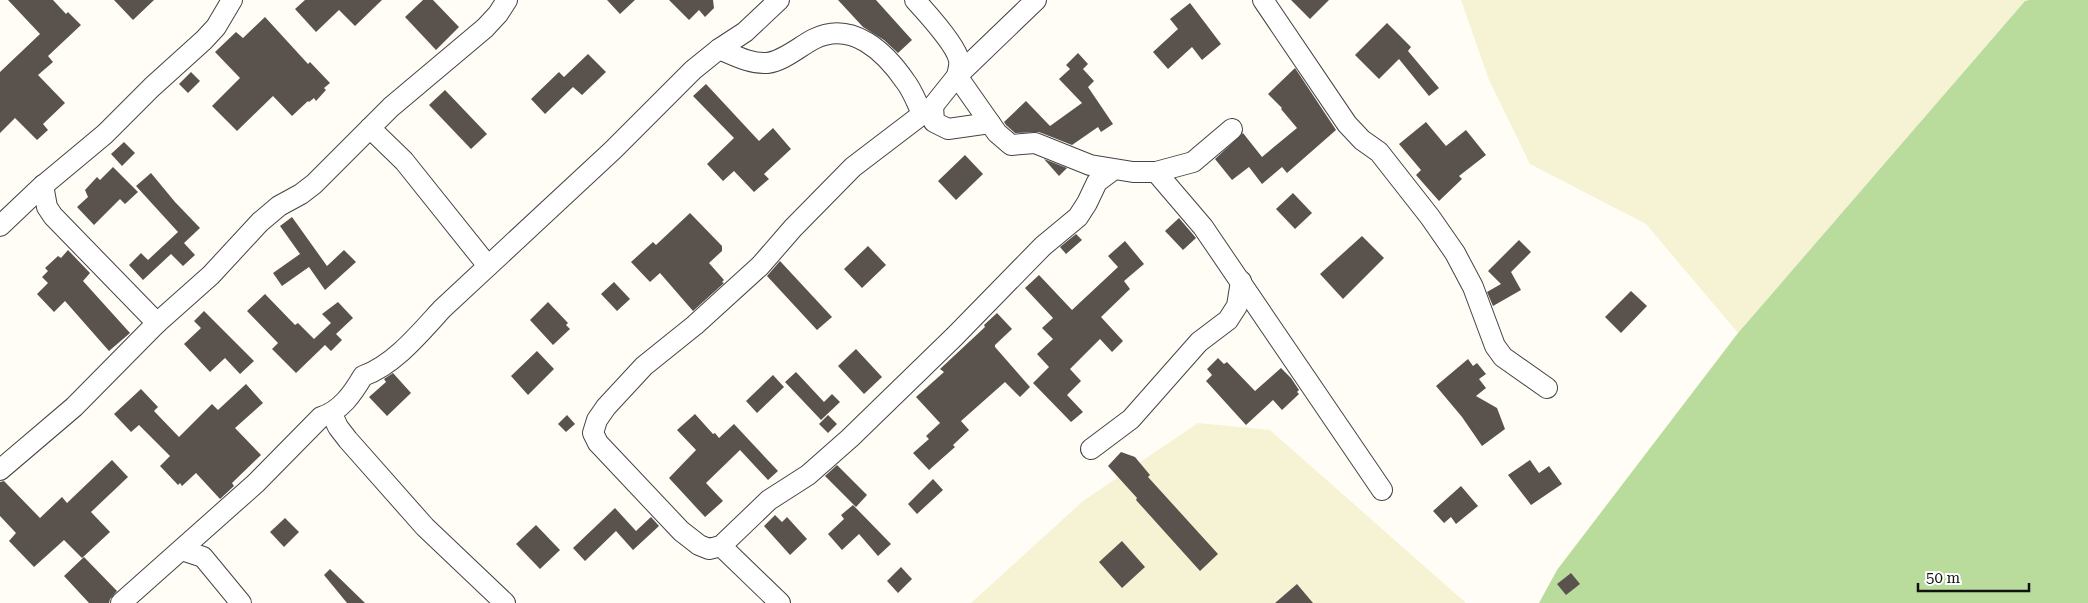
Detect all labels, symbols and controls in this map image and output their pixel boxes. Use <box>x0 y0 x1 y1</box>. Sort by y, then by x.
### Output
scale bar <box>1918 560 2029 592</box>
text: 50 m <box>1926 569 1961 587</box>

